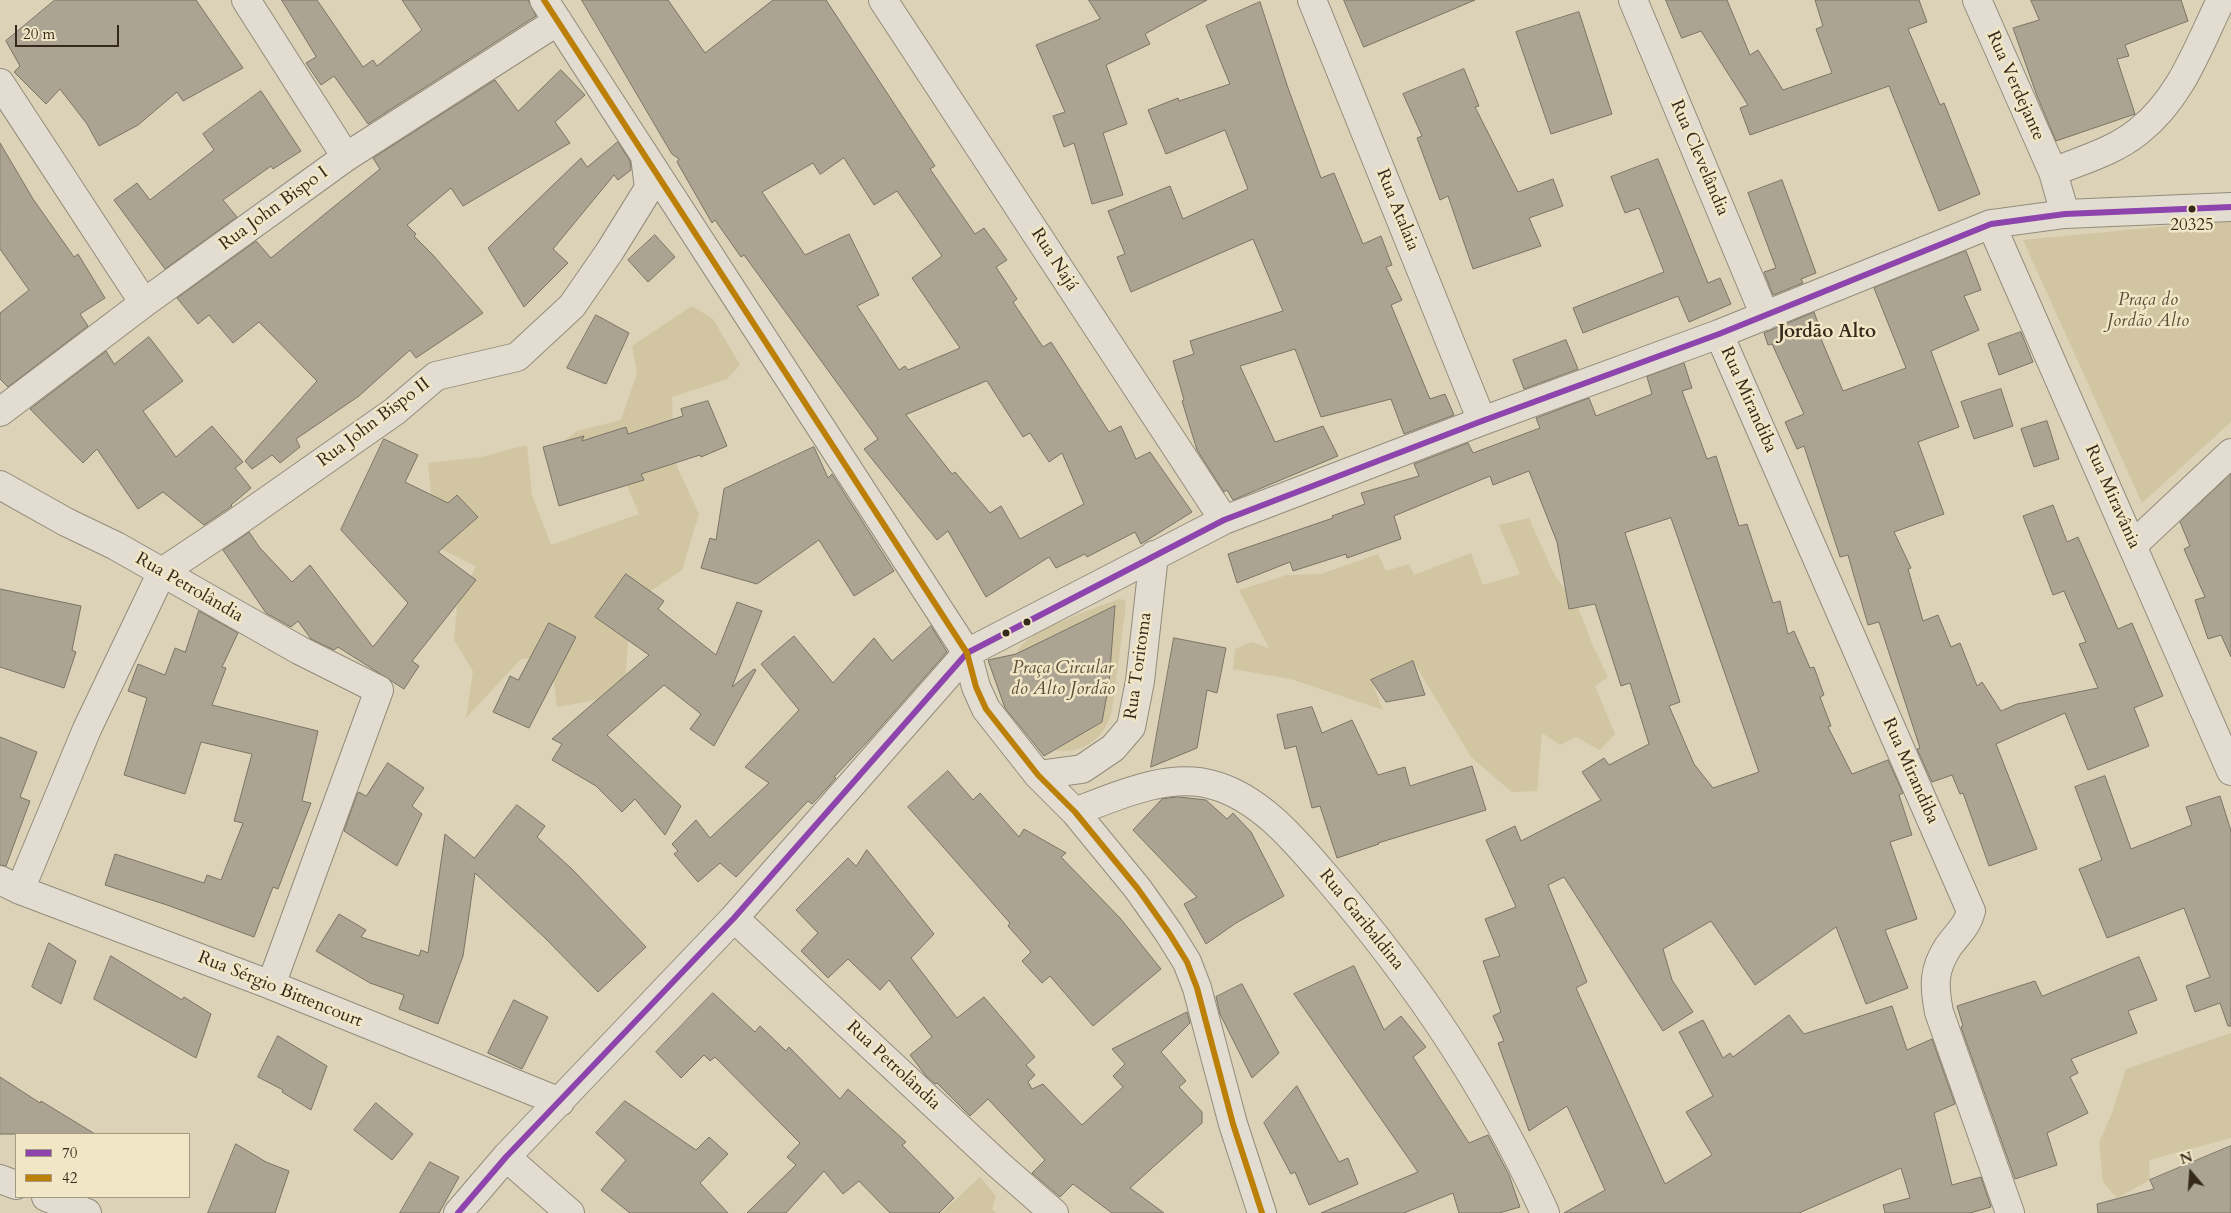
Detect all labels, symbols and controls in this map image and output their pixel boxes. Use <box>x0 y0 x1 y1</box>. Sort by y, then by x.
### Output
scale bar <box>18 15 121 47</box>
text: 20 m <box>23 24 55 44</box>
street label: Rua Verdejante <box>1981 28 2049 144</box>
street label: Rua Clevelândia <box>1665 97 1733 219</box>
street label: Rua John Bispo I <box>215 162 333 256</box>
street label: Rua Atalaia <box>1371 166 1423 254</box>
marker: 20325 <box>2187 204 2197 214</box>
place label: 20325 <box>2170 216 2214 236</box>
street label: Rua Najá <box>1026 224 1082 296</box>
park label: Praça do Jordão Alto <box>2107 290 2189 332</box>
district label: Jordão Alto <box>1778 322 1876 344</box>
street label: Rua Mirandiba <box>1715 344 1781 456</box>
street label: Rua John Bispo II <box>313 374 435 472</box>
street label: Rua Miravânia <box>2080 442 2144 552</box>
street label: Rua Petrolândia <box>131 548 247 628</box>
street label: Rua Toritoma <box>1121 611 1157 721</box>
unlabelled marker <box>1022 617 1032 627</box>
unlabelled marker <box>1001 628 1011 638</box>
park label: Praça Circular do Alto Jordão <box>1011 658 1115 701</box>
street label: Rua Mirandiba <box>1877 715 1943 827</box>
street label: Rua Garibaldina <box>1314 865 1408 975</box>
street label: Rua Sérgio Bittencourt <box>195 947 365 1033</box>
street label: Rua Petrolândia <box>841 1017 945 1115</box>
legend <box>15 1133 190 1198</box>
text: 70 <box>62 1143 77 1163</box>
text: N <box>2177 1147 2195 1169</box>
north arrow <box>2166 1148 2216 1198</box>
text: 42 <box>62 1168 77 1188</box>

